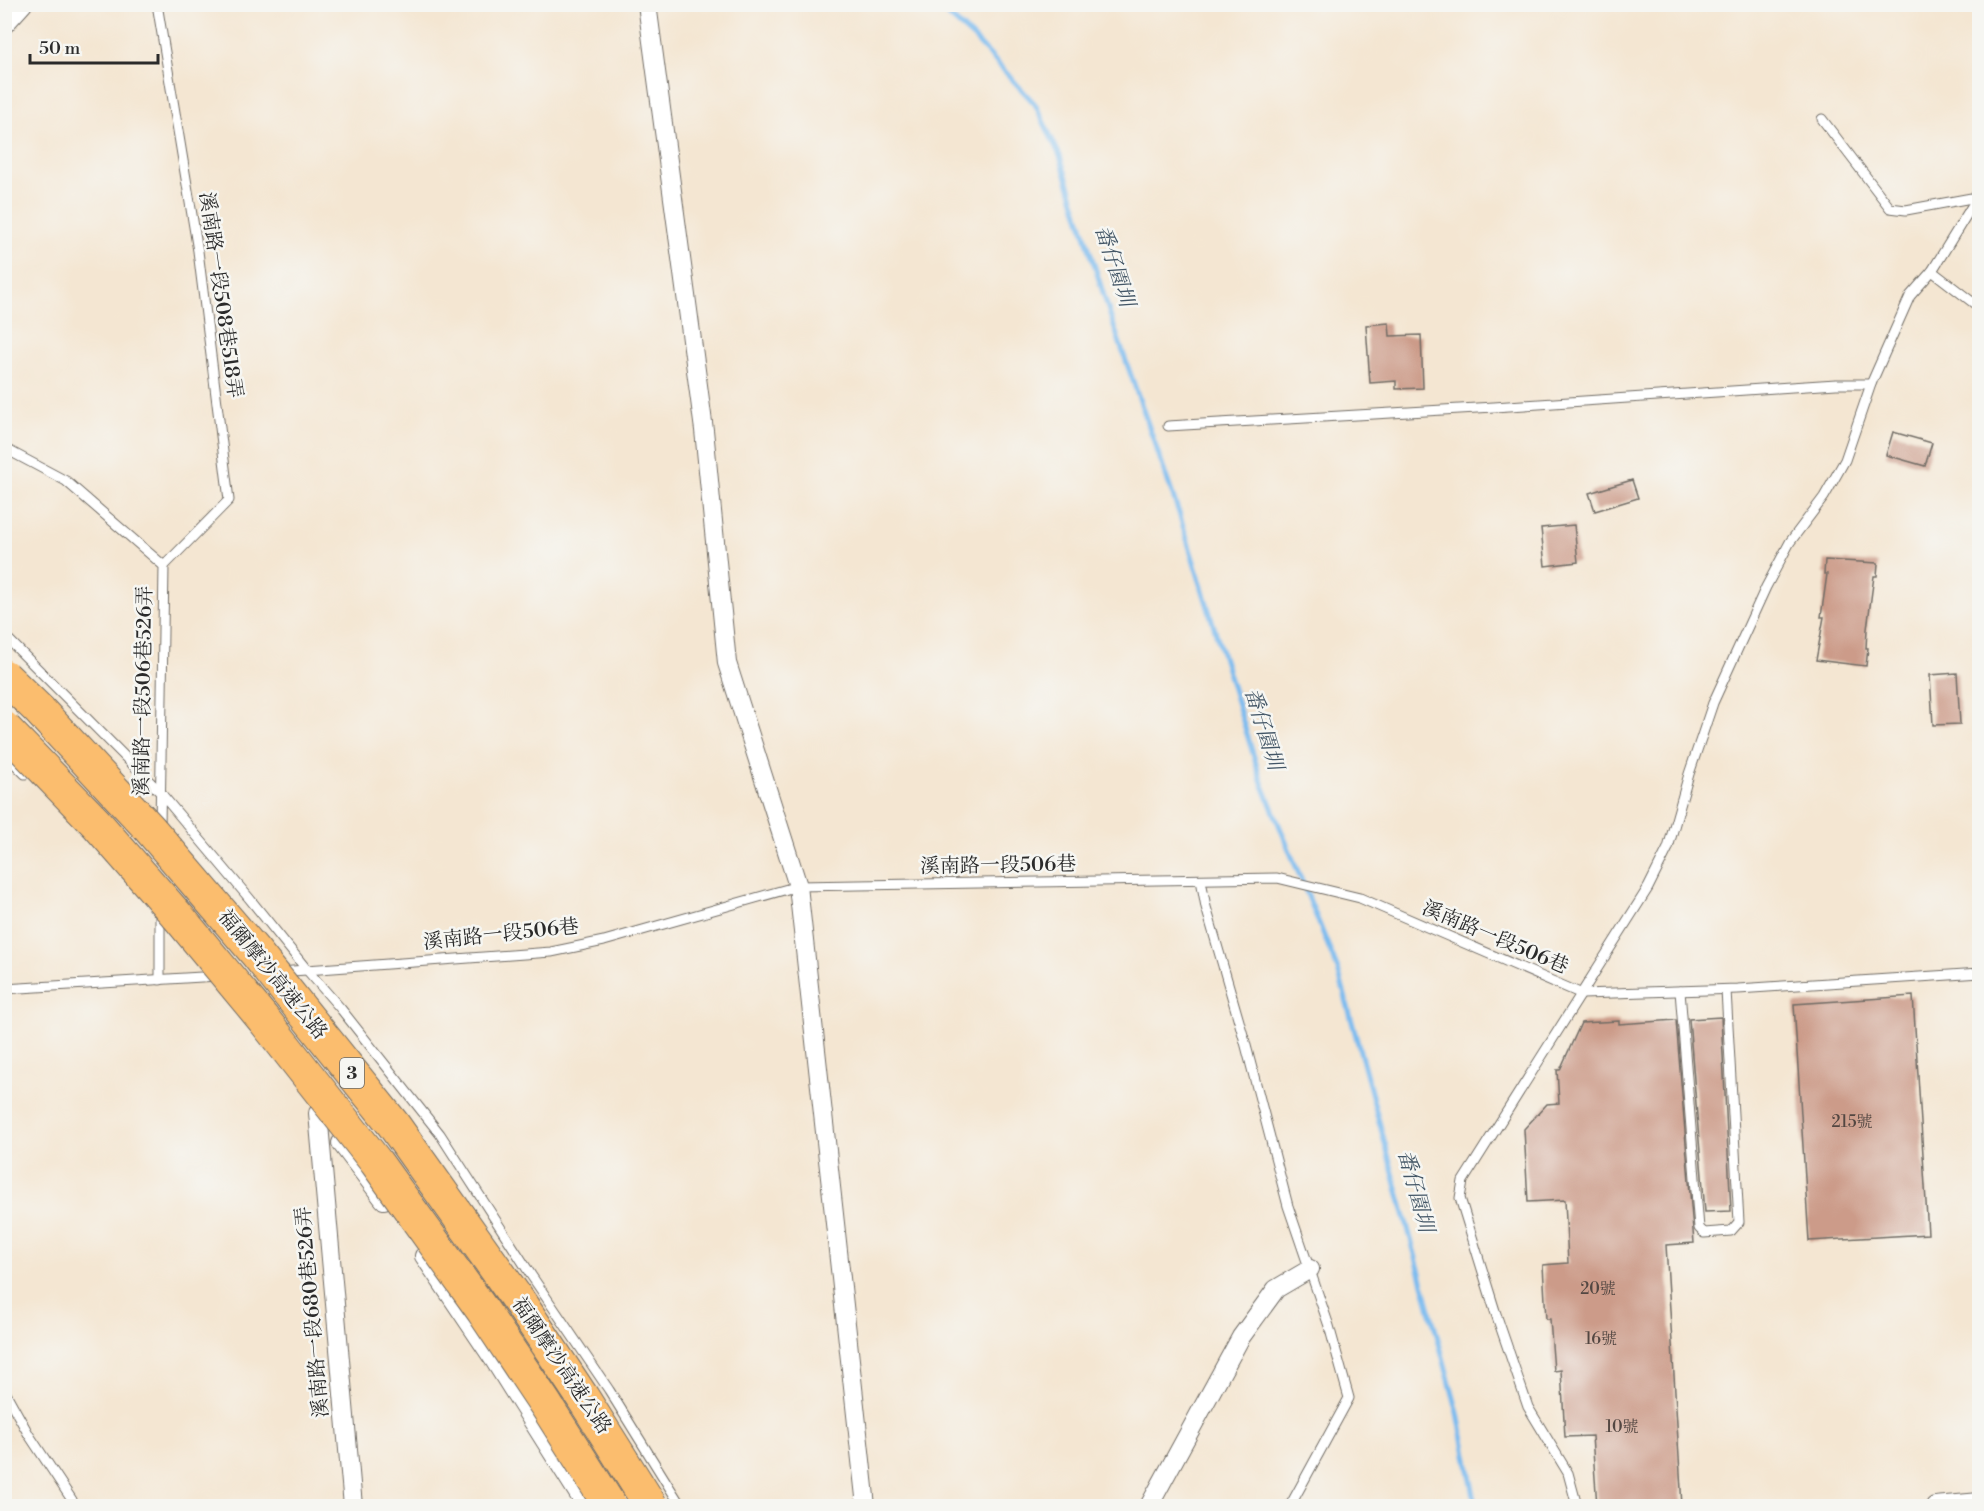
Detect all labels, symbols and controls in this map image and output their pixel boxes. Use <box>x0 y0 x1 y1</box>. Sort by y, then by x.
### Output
scale bar <box>30 27 158 65</box>
text: 50 m <box>39 37 81 60</box>
street label: 溪南路一段508巷518弄 <box>193 190 247 400</box>
water label: 番仔園圳 <box>1089 222 1140 313</box>
street label: 溪南路一段506巷526弄 <box>130 585 158 797</box>
water label: 番仔園圳 <box>1238 685 1289 776</box>
street label: 溪南路一段506巷 <box>920 852 1076 880</box>
street label: 溪南路一段506巷 <box>1418 896 1572 980</box>
street label: 福爾摩沙高速公路 <box>212 905 332 1045</box>
street label: 溪南路一段506巷 <box>422 914 580 956</box>
road number: 3 <box>340 1058 364 1088</box>
house number: 215號 <box>1831 1112 1873 1132</box>
water label: 番仔園圳 <box>1392 1147 1439 1238</box>
street label: 溪南路一段680巷526弄 <box>291 1205 335 1419</box>
house number: 20號 <box>1580 1279 1616 1299</box>
street label: 福爾摩沙高速公路 <box>506 1293 616 1439</box>
house number: 16號 <box>1585 1329 1617 1349</box>
house number: 10號 <box>1606 1417 1639 1437</box>

